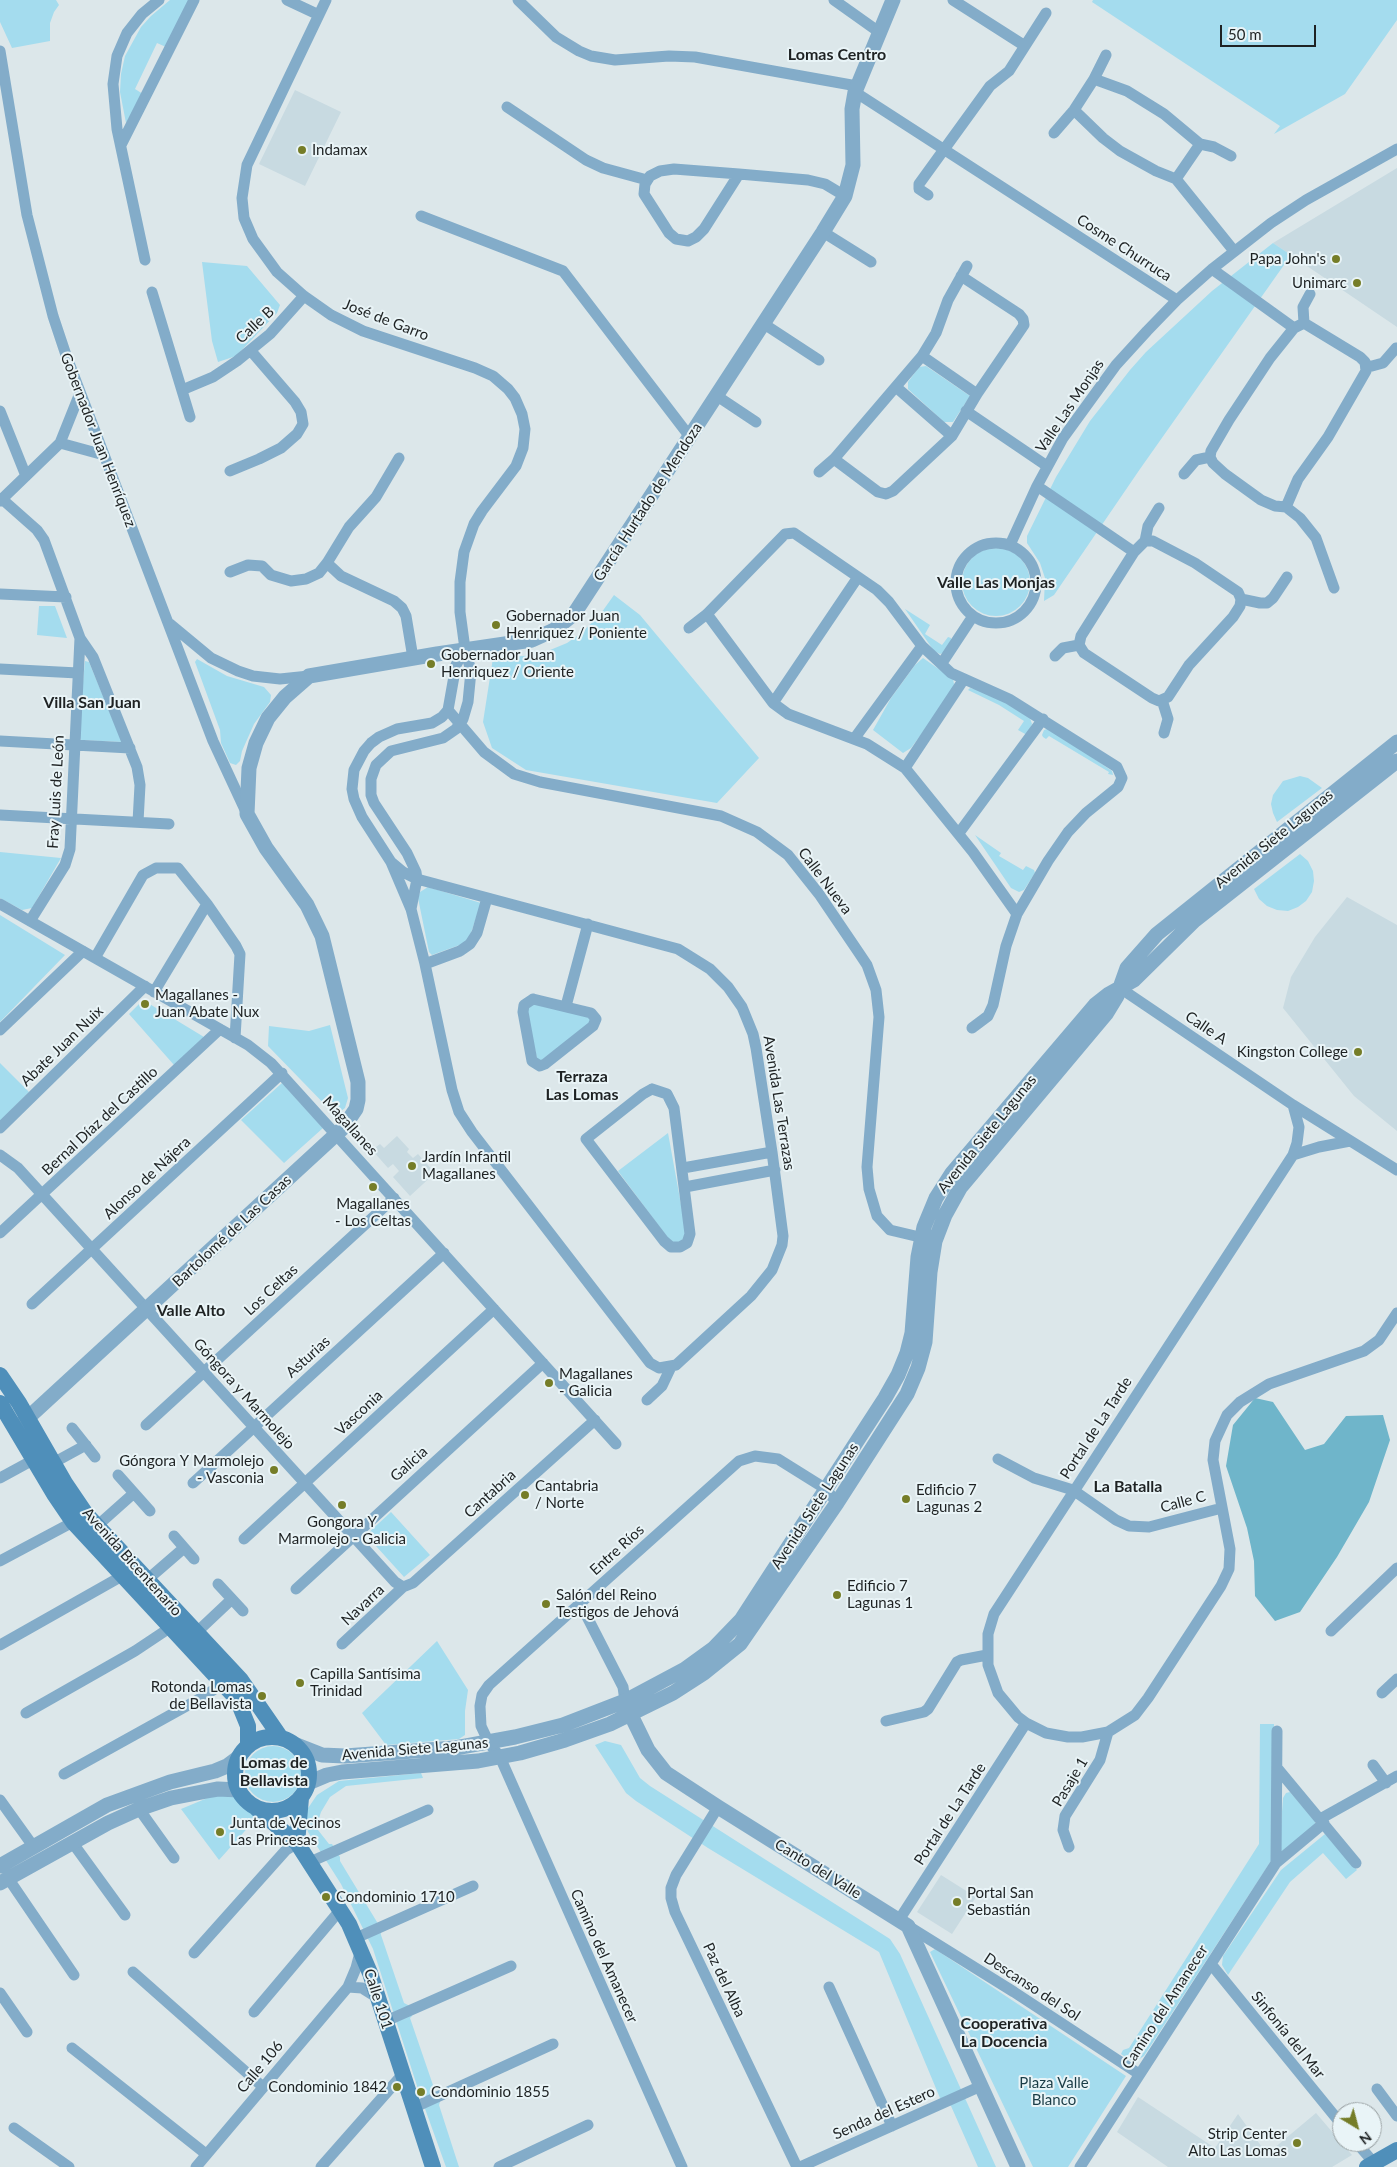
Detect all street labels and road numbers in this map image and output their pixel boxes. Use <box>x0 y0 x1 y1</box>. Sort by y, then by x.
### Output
street label: Cosme Churruca <box>1073 211 1175 285</box>
street label: José de Garro <box>341 295 431 345</box>
street label: Calle B <box>232 303 278 347</box>
street label: Gobernador Juan Henríquez <box>56 350 140 530</box>
street label: Valle Las Monjas <box>1032 356 1108 456</box>
street label: García Hurtado de Mendoza <box>590 419 706 585</box>
street label: Fray Luis de León <box>44 735 68 849</box>
street label: Avenida Siete Lagunas <box>1211 786 1337 892</box>
street label: Calle Nueva <box>794 844 856 918</box>
street label: Abate Juan Nuix <box>17 1002 107 1090</box>
street label: Calle A <box>1182 1008 1230 1048</box>
street label: Avenida Las Terrazas <box>759 1034 799 1172</box>
street label: Bernal Díaz del Castillo <box>38 1063 162 1179</box>
street label: Avenida Siete Lagunas <box>934 1071 1040 1197</box>
street label: Magallanes <box>319 1093 381 1159</box>
street label: Alonso de Nájera <box>100 1133 194 1223</box>
street label: Bartolomé de Las Casas <box>169 1171 295 1291</box>
street label: Los Celtas <box>240 1261 302 1319</box>
street label: Asturias <box>282 1332 334 1382</box>
street label: Góngora y Marmolejo <box>189 1335 299 1453</box>
street label: Portal de La Tarde <box>1056 1374 1136 1482</box>
street label: Vasconia <box>332 1387 386 1439</box>
street label: Avenida Siete Lagunas <box>767 1439 863 1573</box>
street label: Galicia <box>387 1443 431 1485</box>
street label: Cantabria <box>460 1466 520 1522</box>
street label: Calle C <box>1158 1487 1208 1517</box>
street label: Avenida Bicentenario <box>79 1504 185 1620</box>
street label: Entre Ríos <box>586 1521 648 1579</box>
street label: Navarra <box>338 1581 388 1629</box>
street label: Avenida Siete Lagunas <box>341 1734 489 1764</box>
street label: Pasaje 1 <box>1048 1754 1092 1810</box>
street label: Portal de La Tarde <box>910 1760 990 1868</box>
street label: Canto del Valle <box>771 1835 865 1903</box>
street label: Camino del Amanecer <box>566 1886 642 2026</box>
street label: Paz del Alba <box>699 1940 749 2020</box>
street label: Camino del Amanecer <box>1118 1942 1212 2072</box>
street label: Descanso del Sol <box>980 1949 1084 2025</box>
street label: Calle 101 <box>360 1967 396 2031</box>
street label: Sinfonía del Mar <box>1247 1988 1329 2082</box>
street label: Calle 106 <box>233 2037 287 2097</box>
street label: Senda del Estero <box>830 2082 938 2144</box>

